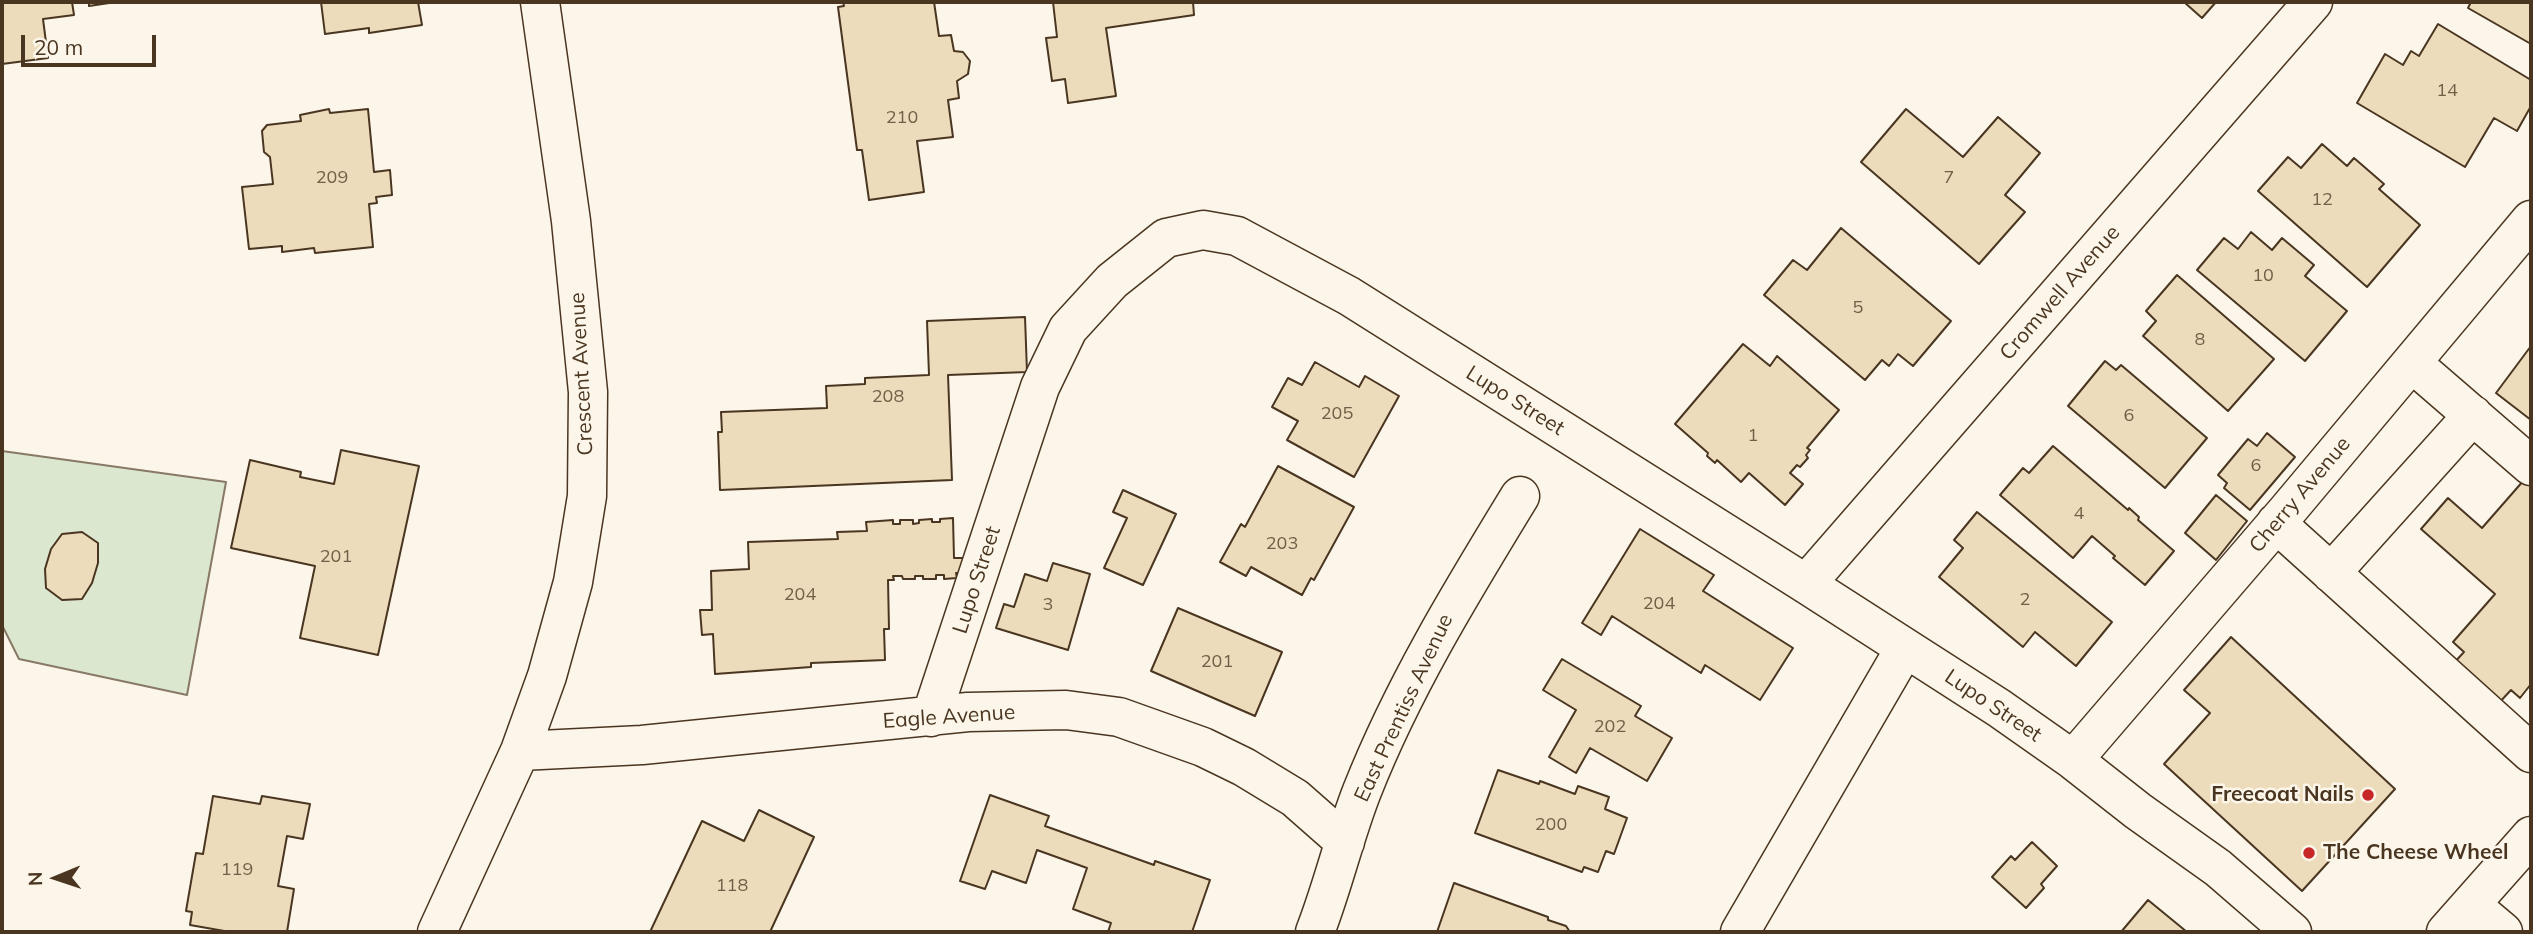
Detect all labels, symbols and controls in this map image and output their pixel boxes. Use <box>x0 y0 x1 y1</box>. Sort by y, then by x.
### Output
scale bar <box>24 21 159 65</box>
text: 20 m <box>34 34 83 60</box>
house number: 14 <box>2436 80 2458 102</box>
house number: 210 <box>886 107 918 129</box>
house number: 209 <box>316 167 348 189</box>
house number: 7 <box>1944 167 1954 189</box>
house number: 12 <box>2311 189 2333 211</box>
street label: Cromwell Avenue <box>1995 220 2125 366</box>
house number: 10 <box>2252 265 2274 287</box>
street label: Crescent Avenue <box>565 292 599 456</box>
house number: 5 <box>1853 297 1863 319</box>
house number: 8 <box>2195 329 2205 351</box>
street label: Lupo Street <box>1461 361 1569 441</box>
house number: 208 <box>872 386 904 408</box>
house number: 205 <box>1321 403 1353 425</box>
house number: 6 <box>2124 405 2134 427</box>
house number: 1 <box>1748 425 1758 447</box>
street label: Cherry Avenue <box>2244 432 2356 558</box>
house number: 6 <box>2251 455 2261 477</box>
house number: 4 <box>2074 503 2084 525</box>
street label: Lupo Street <box>948 523 1006 637</box>
house number: 203 <box>1266 533 1298 555</box>
house number: 201 <box>320 546 352 568</box>
house number: 204 <box>784 584 816 606</box>
house number: 2 <box>2020 589 2030 611</box>
house number: 204 <box>1643 593 1675 615</box>
house number: 3 <box>1043 594 1053 616</box>
street label: East Prentiss Avenue <box>1349 610 1459 806</box>
house number: 201 <box>1201 651 1233 673</box>
street label: Lupo Street <box>1940 664 2046 748</box>
street label: Eagle Avenue <box>882 700 1016 734</box>
house number: 202 <box>1594 716 1626 738</box>
place label: Freecoat Nails <box>2211 782 2354 808</box>
marker: Freecoat Nails <box>2360 787 2376 803</box>
house number: 200 <box>1535 814 1567 836</box>
place label: The Cheese Wheel <box>2323 840 2508 866</box>
north arrow <box>21 843 91 913</box>
marker: The Cheese Wheel <box>2301 845 2317 861</box>
house number: 119 <box>221 859 253 881</box>
text: N <box>23 871 47 886</box>
house number: 118 <box>716 875 748 897</box>

